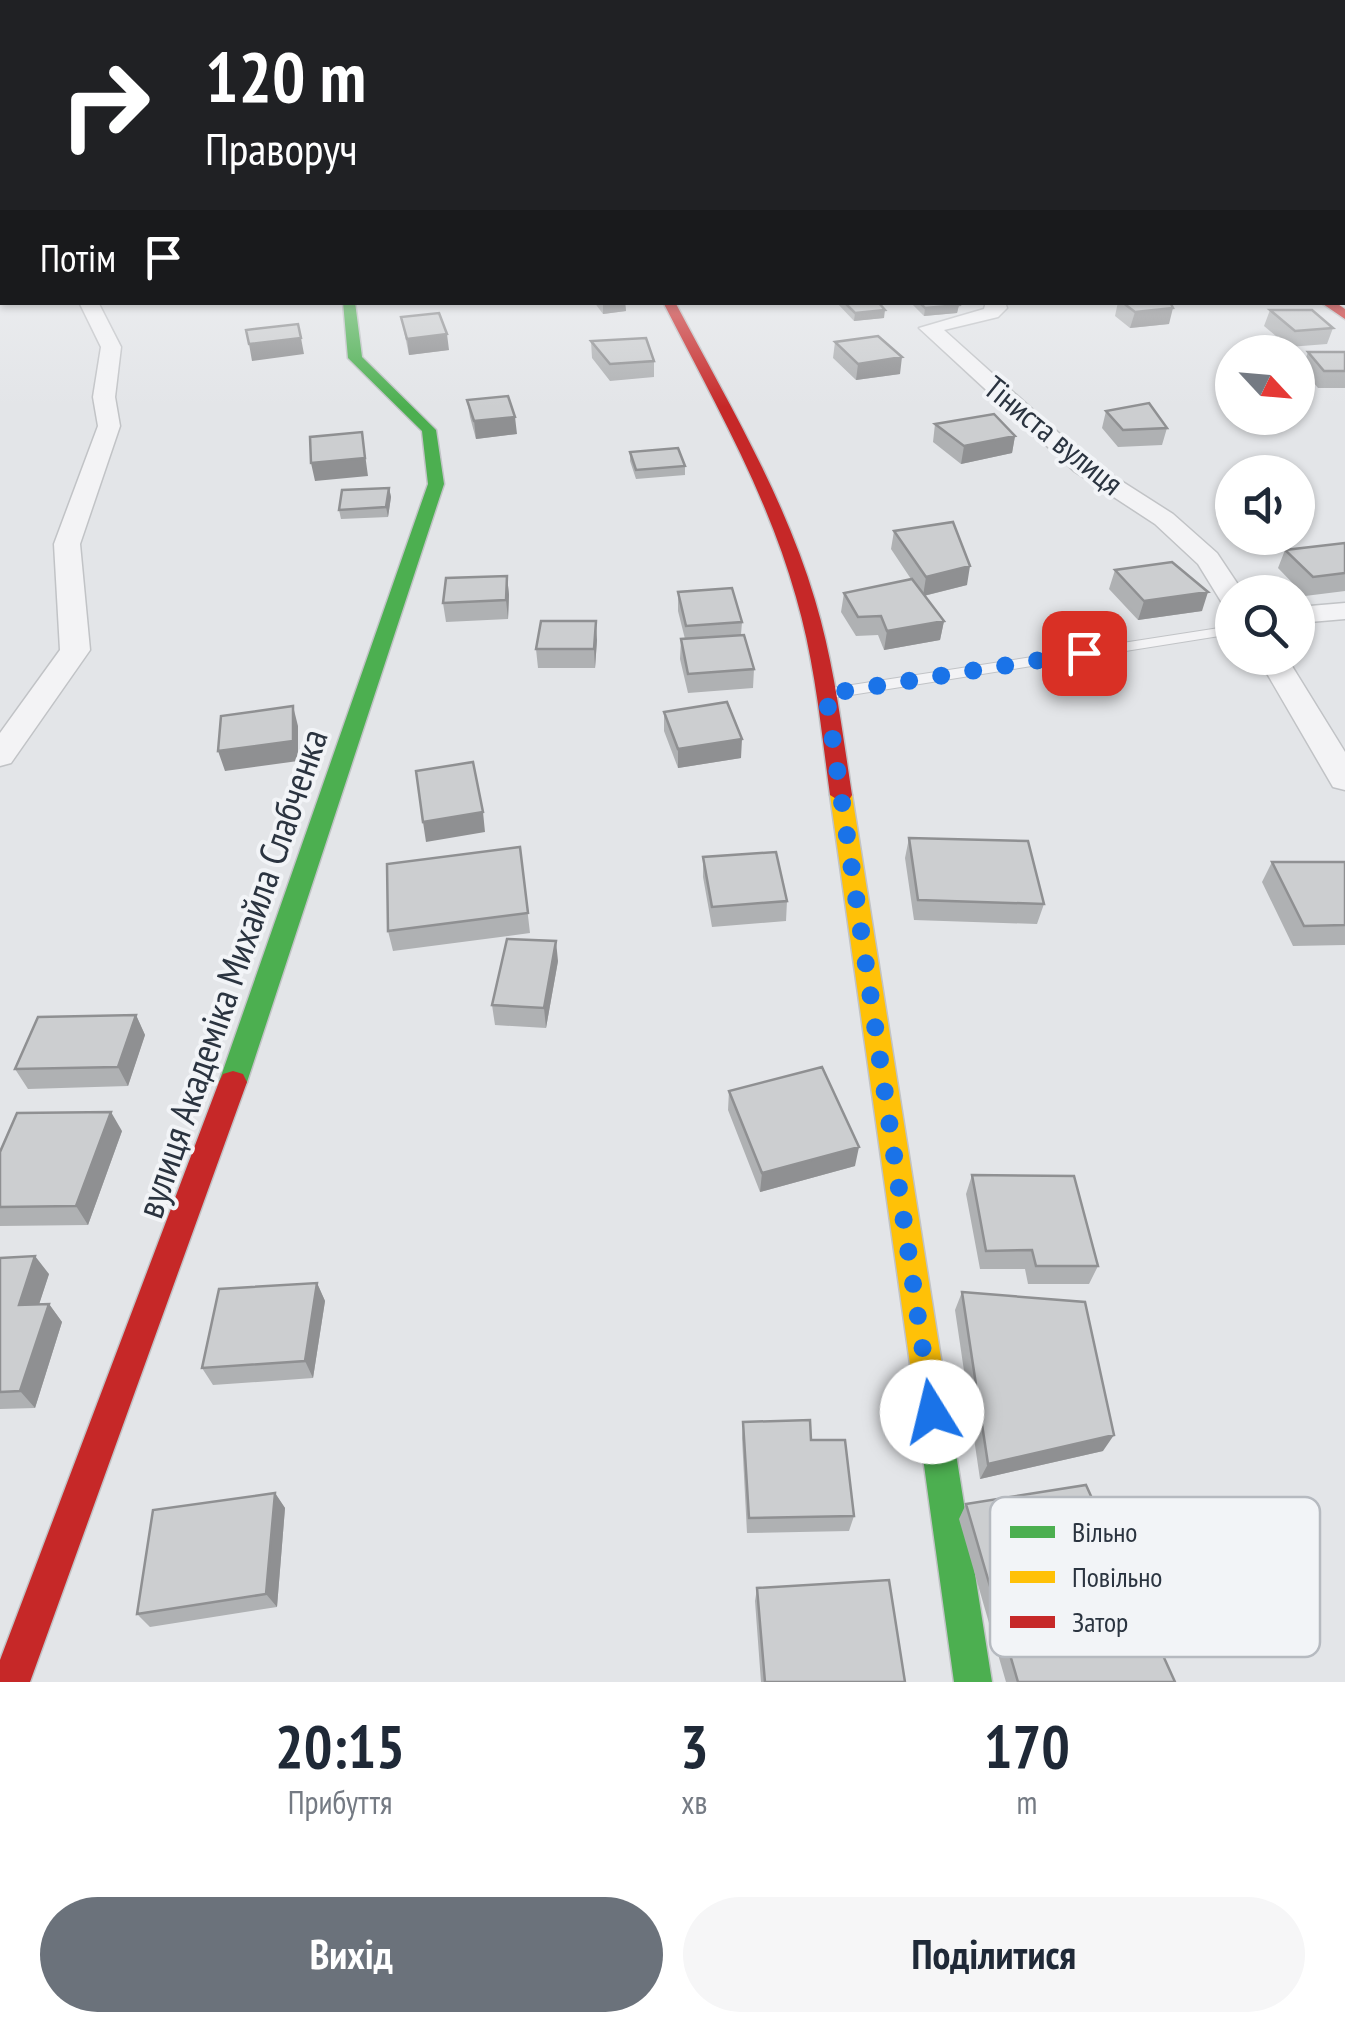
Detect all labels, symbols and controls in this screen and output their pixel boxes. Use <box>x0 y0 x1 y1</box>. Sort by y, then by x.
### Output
text: 120 m <box>205 31 366 121</box>
icon: right <box>40 40 170 170</box>
text: Праворуч <box>205 119 358 177</box>
icon: arrive <box>136 230 191 285</box>
text: Потім <box>40 233 116 282</box>
north arrow <box>1215 335 1315 435</box>
map controls <box>1215 335 1315 675</box>
street label: Тіниста вулиця <box>976 366 1132 504</box>
button: sound <box>1215 455 1315 555</box>
button: search <box>1215 575 1315 675</box>
pin <box>1042 611 1127 696</box>
icon: arrive <box>1057 626 1112 681</box>
street label: вулиця Академіка Михайла Слабченка <box>124 722 338 1224</box>
position arrow <box>880 1360 984 1464</box>
legend <box>990 1497 1320 1657</box>
text: Вільно <box>1072 1513 1137 1550</box>
text: Повільно <box>1072 1558 1162 1595</box>
text: Затор <box>1072 1603 1128 1640</box>
text: 20:15 <box>275 1707 405 1785</box>
text: 3 <box>680 1707 709 1785</box>
text: 170 <box>984 1707 1070 1785</box>
text: Прибуття <box>288 1781 392 1823</box>
text: хв <box>681 1781 707 1823</box>
text: m <box>1016 1781 1037 1823</box>
button: Вихід <box>40 1897 663 2012</box>
button: Поділитися <box>683 1897 1305 2012</box>

